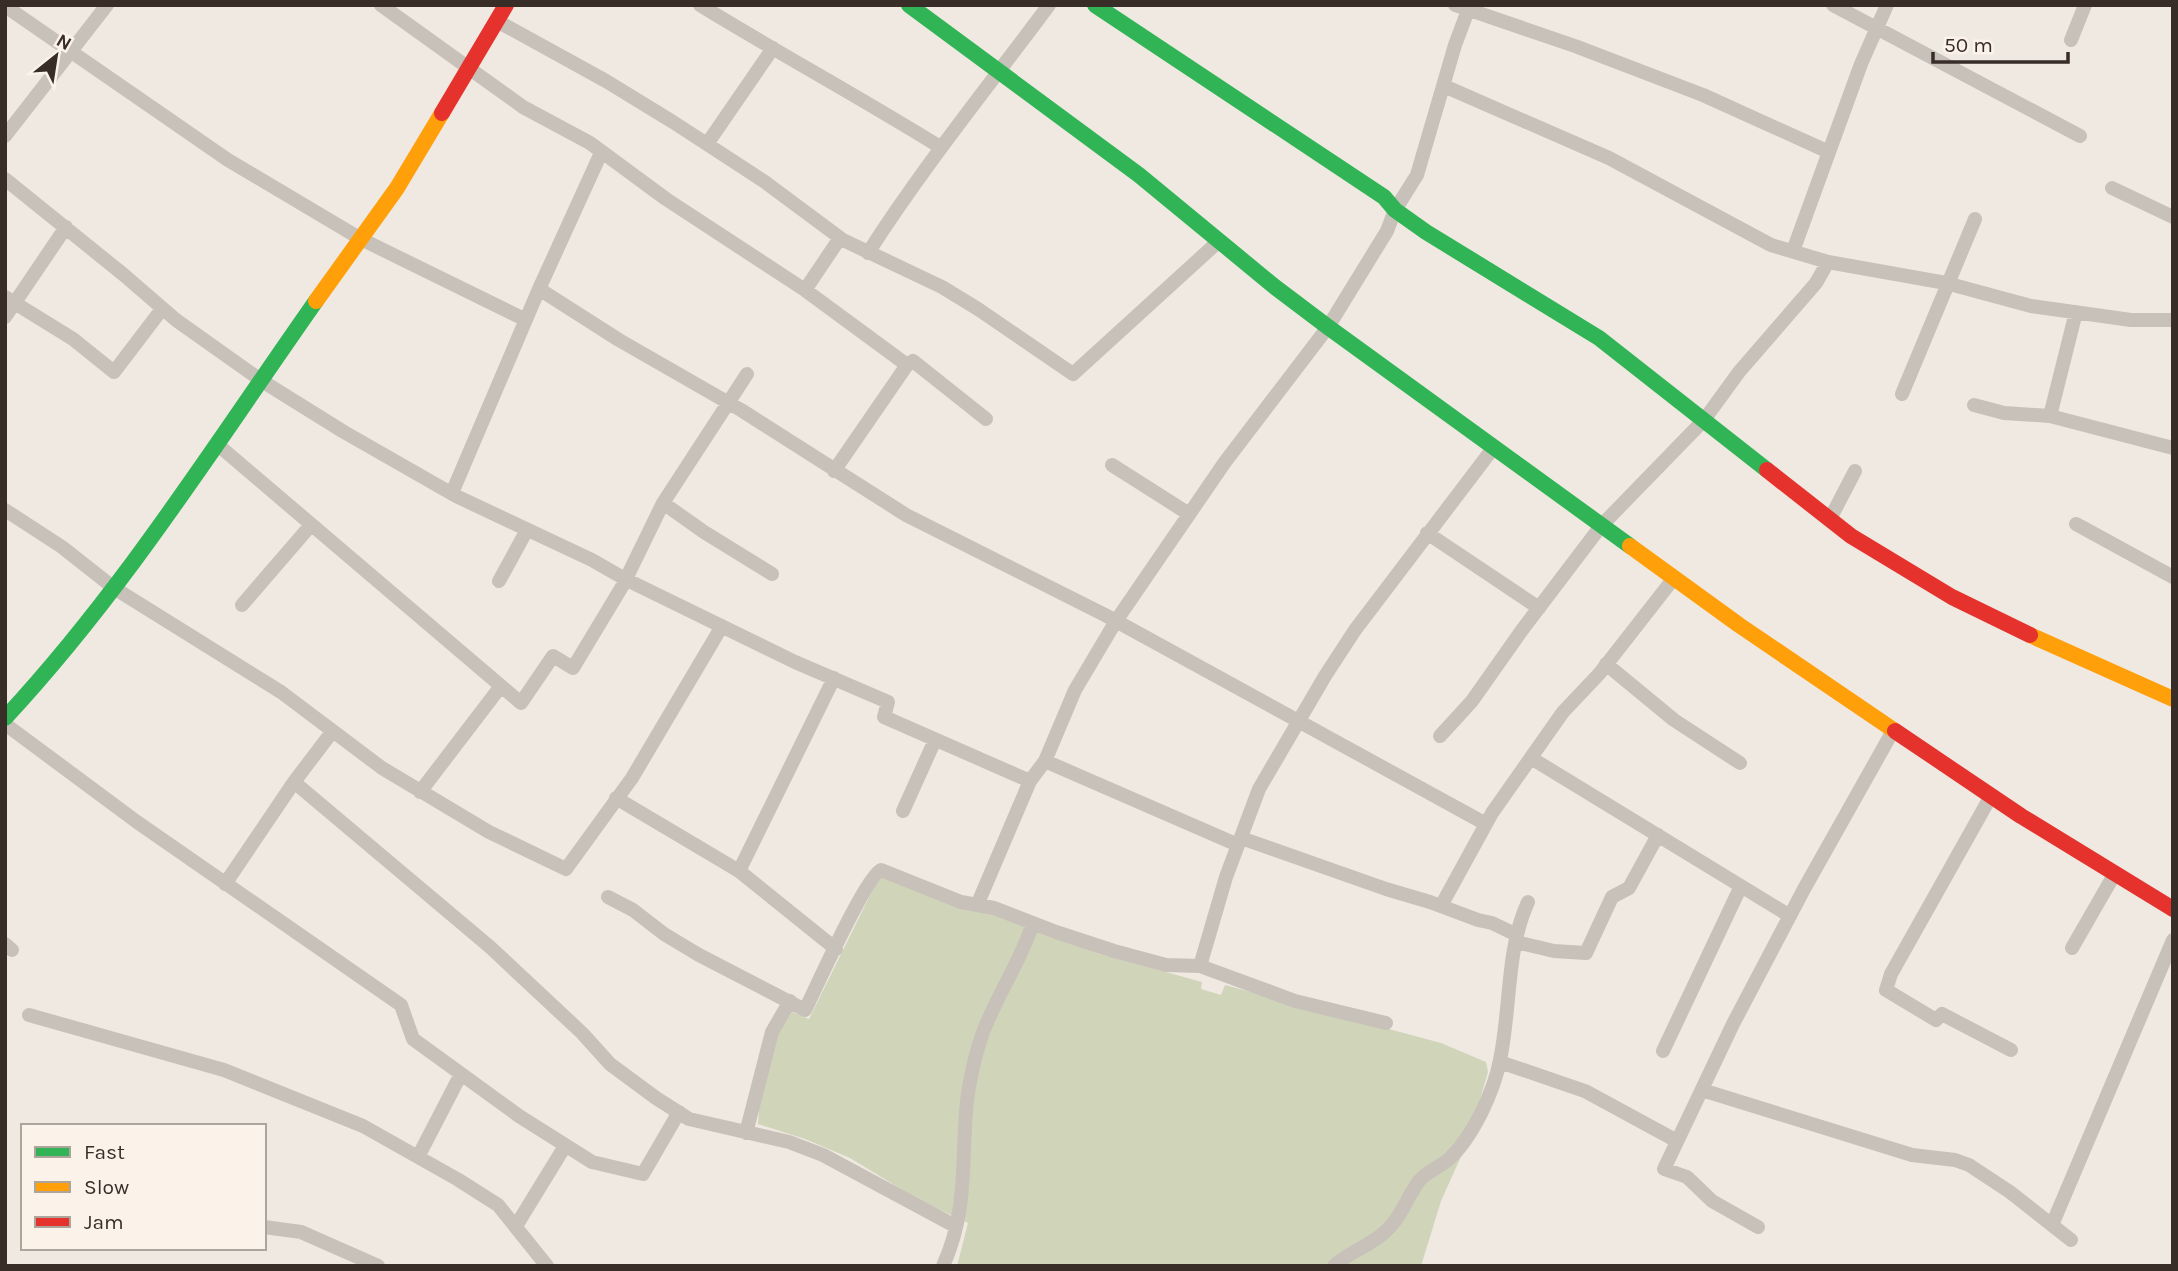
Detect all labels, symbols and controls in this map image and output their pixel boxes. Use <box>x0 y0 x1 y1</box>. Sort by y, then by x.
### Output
north arrow <box>21 21 91 91</box>
scale bar <box>1933 21 2068 65</box>
text: N <box>53 29 75 55</box>
text: 50 m <box>1944 33 1993 57</box>
legend <box>21 1124 266 1250</box>
text: Fast <box>84 1140 125 1164</box>
text: Slow <box>84 1175 129 1199</box>
text: Jam <box>84 1210 124 1234</box>

